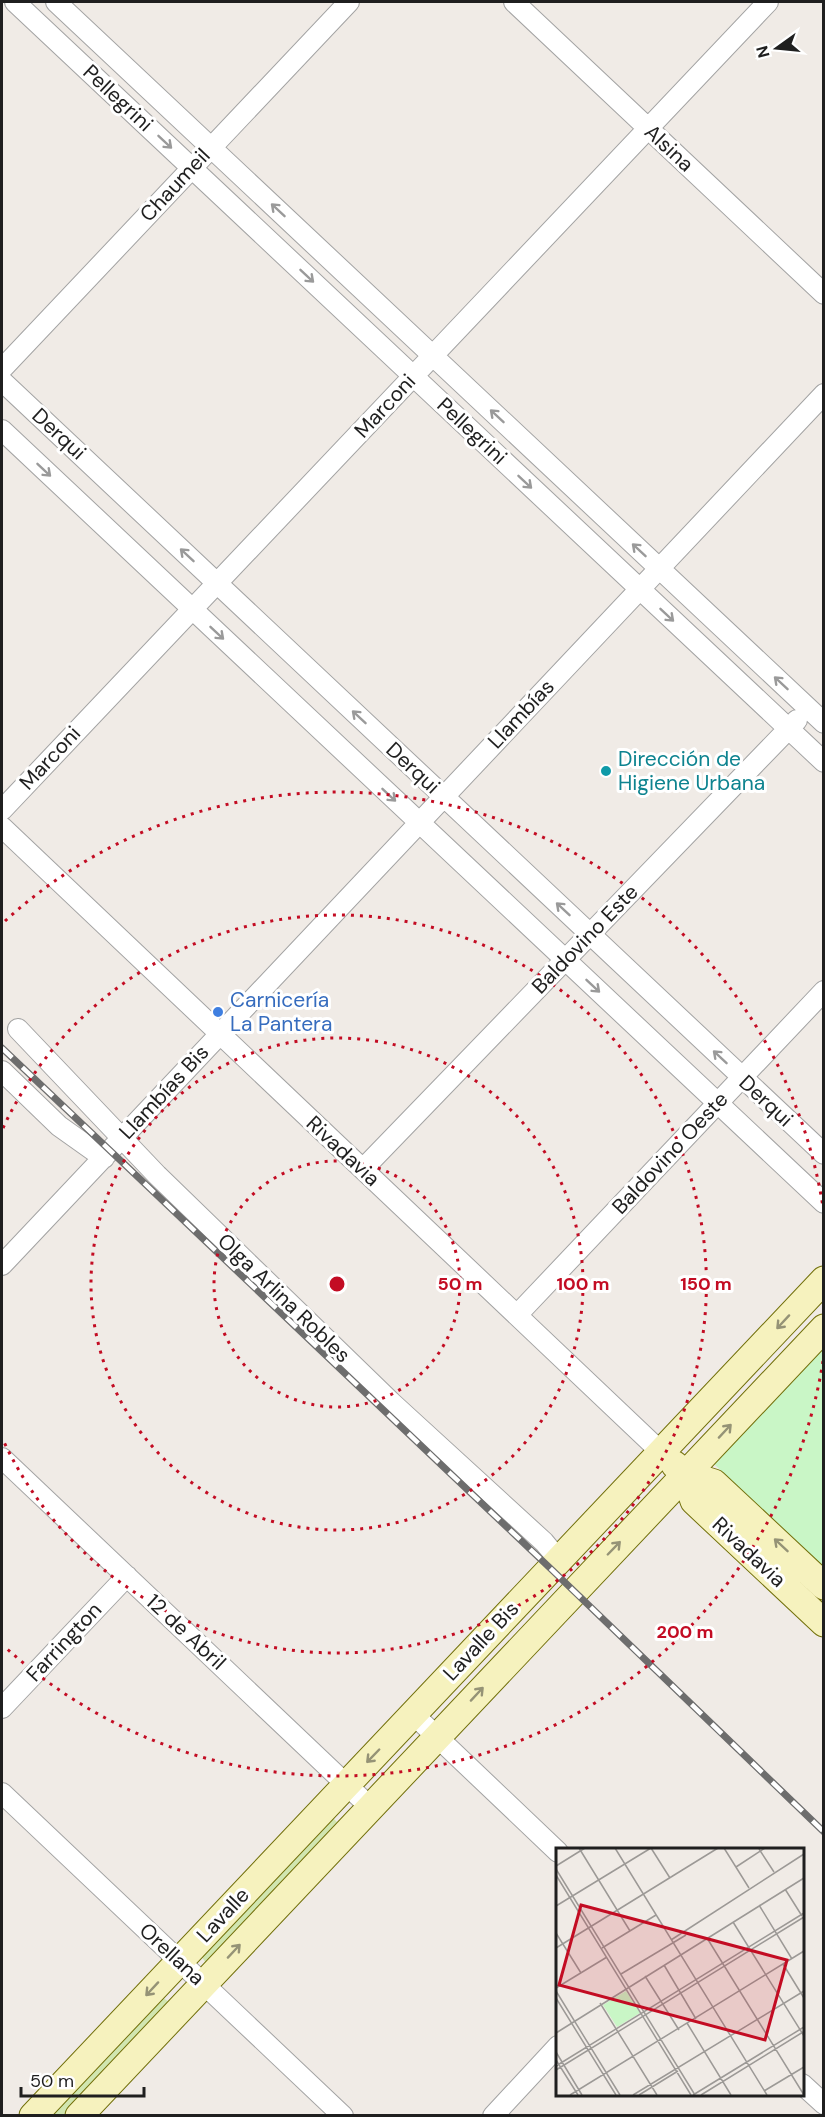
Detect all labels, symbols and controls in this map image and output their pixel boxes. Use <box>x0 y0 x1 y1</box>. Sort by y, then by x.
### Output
north arrow <box>747 18 807 78</box>
text: N <box>751 43 775 60</box>
street label: Pellegrini <box>77 58 159 138</box>
street label: Alsina <box>638 118 700 178</box>
one-way arrow <box>157 135 172 149</box>
street label: Chaumeil <box>134 142 216 228</box>
one-way arrow <box>271 203 286 218</box>
one-way arrow <box>299 269 314 283</box>
street label: Marconi <box>348 368 422 444</box>
street label: Pellegrini <box>431 391 513 471</box>
street label: Derqui <box>26 402 92 466</box>
one-way arrow <box>489 409 504 423</box>
one-way arrow <box>36 463 51 477</box>
one-way arrow <box>518 474 533 489</box>
one-way arrow <box>632 543 647 557</box>
one-way arrow <box>179 548 194 562</box>
one-way arrow <box>660 608 675 622</box>
one-way arrow <box>209 626 224 640</box>
street label: Llambías <box>482 673 560 755</box>
one-way arrow <box>774 676 789 690</box>
one-way arrow <box>352 710 367 725</box>
street label: Marconi <box>13 720 87 796</box>
street label: Derqui <box>380 736 446 800</box>
place label: Dirección de Higiene Urbana <box>618 745 765 797</box>
marker: Dirección de Higiene Urbana <box>599 764 613 778</box>
one-way arrow <box>382 788 397 802</box>
street label: Baldovino Este <box>526 878 644 1000</box>
one-way arrow <box>555 901 570 916</box>
one-way arrow <box>585 979 600 993</box>
place label: Carnicería La Pantera <box>230 986 332 1038</box>
marker: Carnicería La Pantera <box>211 1005 225 1019</box>
street label: Llambías Bis <box>113 1039 215 1145</box>
one-way arrow <box>712 1050 727 1064</box>
street label: Derqui <box>733 1069 799 1133</box>
street label: Baldovino Oeste <box>606 1086 734 1220</box>
street label: Rivadavia <box>300 1110 386 1192</box>
street label: Olga Arlina Robles <box>211 1227 357 1369</box>
text: 50 m <box>437 1272 483 1296</box>
text: 100 m <box>556 1272 610 1296</box>
text: 150 m <box>680 1272 732 1296</box>
centre of rings <box>327 1274 347 1294</box>
one-way arrow <box>776 1315 790 1330</box>
one-way arrow <box>718 1424 732 1439</box>
street label: Rivadavia <box>706 1511 792 1593</box>
one-way arrow <box>774 1539 789 1553</box>
one-way arrow <box>607 1541 621 1556</box>
street label: 12 de Abril <box>140 1588 232 1676</box>
street label: Lavalle Bis <box>437 1595 525 1687</box>
street label: Farrington <box>20 1596 108 1688</box>
text: 200 m <box>657 1620 713 1644</box>
one-way arrow <box>470 1686 484 1701</box>
one-way arrow <box>366 1748 380 1763</box>
inset map <box>556 1848 804 2096</box>
street label: Lavalle <box>190 1882 256 1948</box>
street label: Orellana <box>133 1917 211 1991</box>
one-way arrow <box>227 1943 241 1958</box>
one-way arrow <box>145 1982 159 1997</box>
scale bar <box>21 2060 144 2098</box>
text: 50 m <box>30 2069 74 2093</box>

